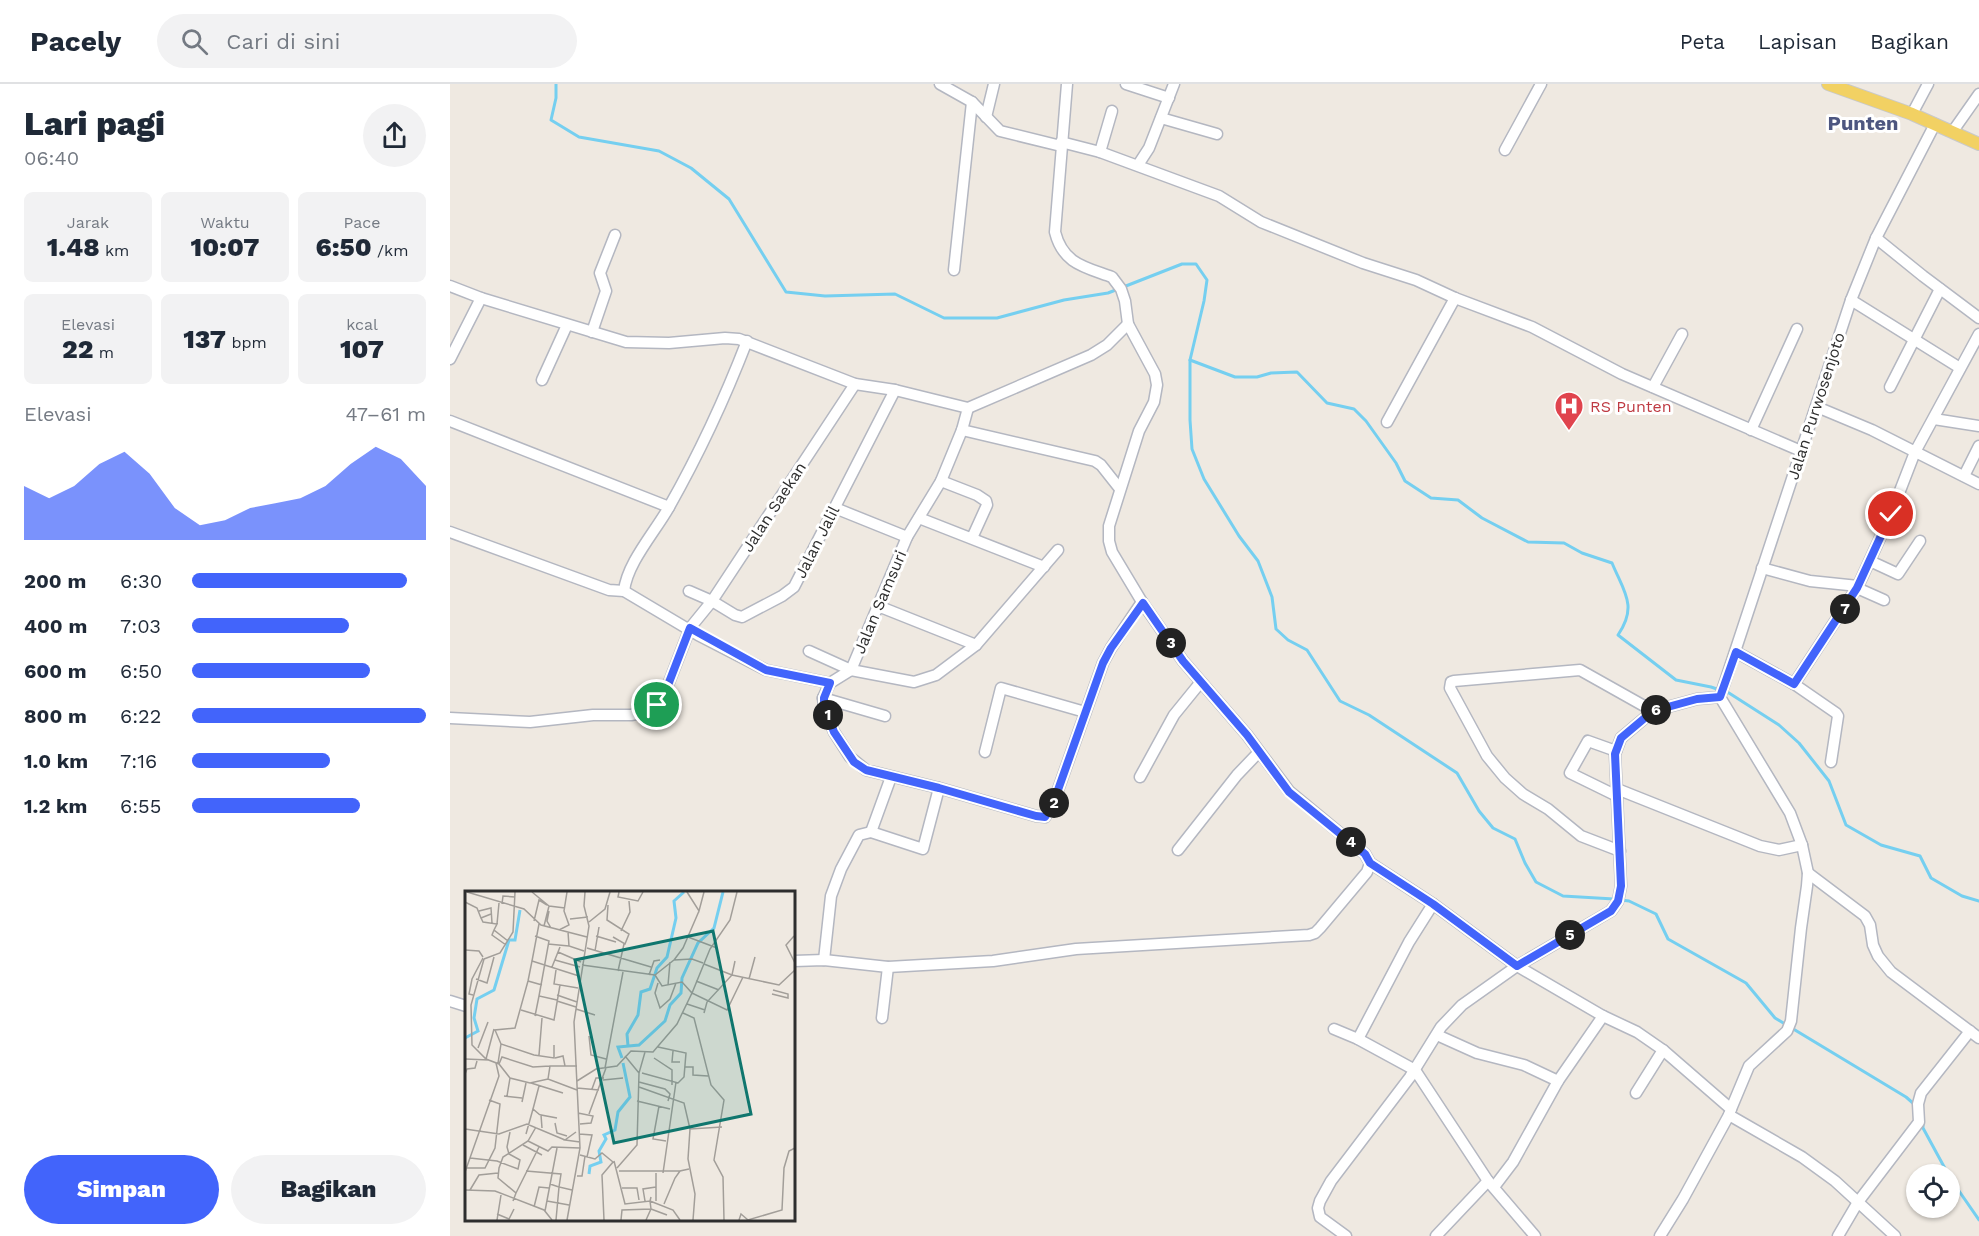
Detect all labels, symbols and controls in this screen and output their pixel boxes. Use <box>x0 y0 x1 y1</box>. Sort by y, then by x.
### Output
search box <box>157 14 577 68</box>
text: Pacely <box>30 25 121 58</box>
icon: search <box>178 25 211 58</box>
text: Cari di sini <box>226 29 340 54</box>
text: Peta <box>1680 29 1725 54</box>
text: Lapisan <box>1758 29 1837 54</box>
text: Bagikan <box>1870 29 1949 54</box>
text: Lari pagi <box>24 104 165 143</box>
button: share <box>363 104 426 167</box>
district label: Punten <box>1828 111 1898 135</box>
text: 06:40 <box>24 146 79 170</box>
text: Jarak <box>67 213 109 232</box>
text: Waktu <box>200 213 250 232</box>
text: Pace <box>343 213 381 232</box>
text: 1.48 <box>47 232 100 262</box>
text: 10:07 <box>191 232 259 262</box>
text: 6:50 <box>316 232 372 262</box>
text: km <box>100 241 129 260</box>
text: /km <box>372 241 408 260</box>
text: Elevasi <box>61 315 115 334</box>
text: kcal <box>346 315 378 334</box>
text: 137 <box>183 324 226 354</box>
street label: Jalan Purwosenjoto <box>1783 330 1849 482</box>
text: bpm <box>226 333 267 352</box>
text: 22 <box>62 334 93 364</box>
text: 107 <box>340 334 384 364</box>
text: m <box>93 343 114 362</box>
hospital icon: RS Punten <box>1553 390 1585 432</box>
place label: RS Punten <box>1590 397 1672 416</box>
text: Elevasi <box>24 402 91 426</box>
text: 47–61 m <box>345 402 426 426</box>
street label: Jalan Saekan <box>738 458 810 556</box>
pin <box>1865 488 1916 539</box>
icon: check <box>1874 497 1907 530</box>
street label: Jalan Jalil <box>791 503 843 581</box>
street label: Jalan Samsuri <box>850 547 910 657</box>
text: 200 m <box>24 569 86 593</box>
text: 6:30 <box>120 569 162 593</box>
pin: 7 <box>1830 594 1860 624</box>
text: 7 <box>1840 599 1850 618</box>
text: 400 m <box>24 614 87 638</box>
text: 7:03 <box>120 614 161 638</box>
pin: 3 <box>1156 628 1186 658</box>
text: 3 <box>1166 633 1176 652</box>
text: 600 m <box>24 659 87 683</box>
text: 6:50 <box>120 659 162 683</box>
pin <box>631 679 682 730</box>
icon: arrive <box>640 688 673 721</box>
pin: 6 <box>1641 695 1671 725</box>
pin: 1 <box>813 700 843 730</box>
text: 6 <box>1651 700 1661 719</box>
text: 800 m <box>24 704 87 728</box>
text: 6:22 <box>120 704 161 728</box>
text: 1 <box>825 705 831 724</box>
text: 1.0 km <box>24 749 88 773</box>
text: 7:16 <box>120 749 157 773</box>
pin: 2 <box>1039 788 1069 818</box>
text: 2 <box>1049 793 1059 812</box>
text: 1.2 km <box>24 794 87 818</box>
text: 6:55 <box>120 794 161 818</box>
pin: 4 <box>1336 827 1366 857</box>
text: 4 <box>1346 832 1356 851</box>
inset map <box>465 891 795 1221</box>
pin: 5 <box>1555 920 1585 950</box>
text: 5 <box>1565 925 1575 944</box>
button: Simpan <box>24 1155 219 1224</box>
button: Bagikan <box>231 1155 426 1224</box>
map controls <box>1906 1164 1960 1218</box>
button: locate <box>1906 1164 1960 1218</box>

